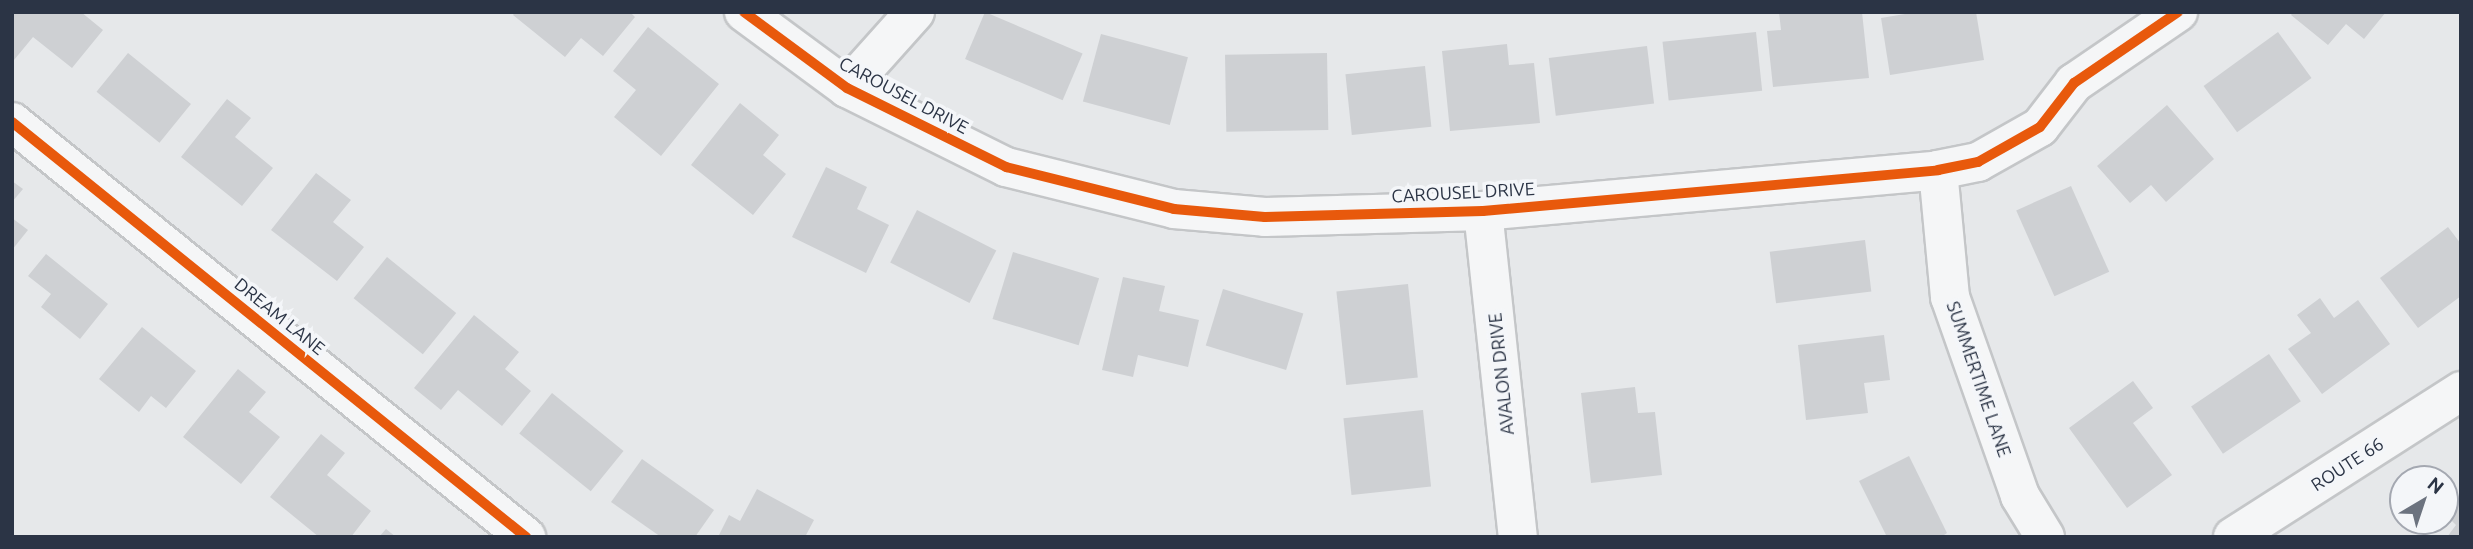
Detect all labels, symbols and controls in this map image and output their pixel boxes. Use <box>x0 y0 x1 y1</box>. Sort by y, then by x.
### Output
street label: CAROUSEL DRIVE <box>836 52 972 138</box>
street label: CAROUSEL DRIVE <box>1391 177 1535 207</box>
street label: DREAM LANE <box>230 273 330 359</box>
street label: SUMMERTIME LANE <box>1942 298 2016 460</box>
street label: AVALON DRIVE <box>1484 312 1518 436</box>
street label: ROUTE 66 <box>2307 433 2387 495</box>
north arrow <box>2389 465 2459 535</box>
text: N <box>2424 472 2448 498</box>

